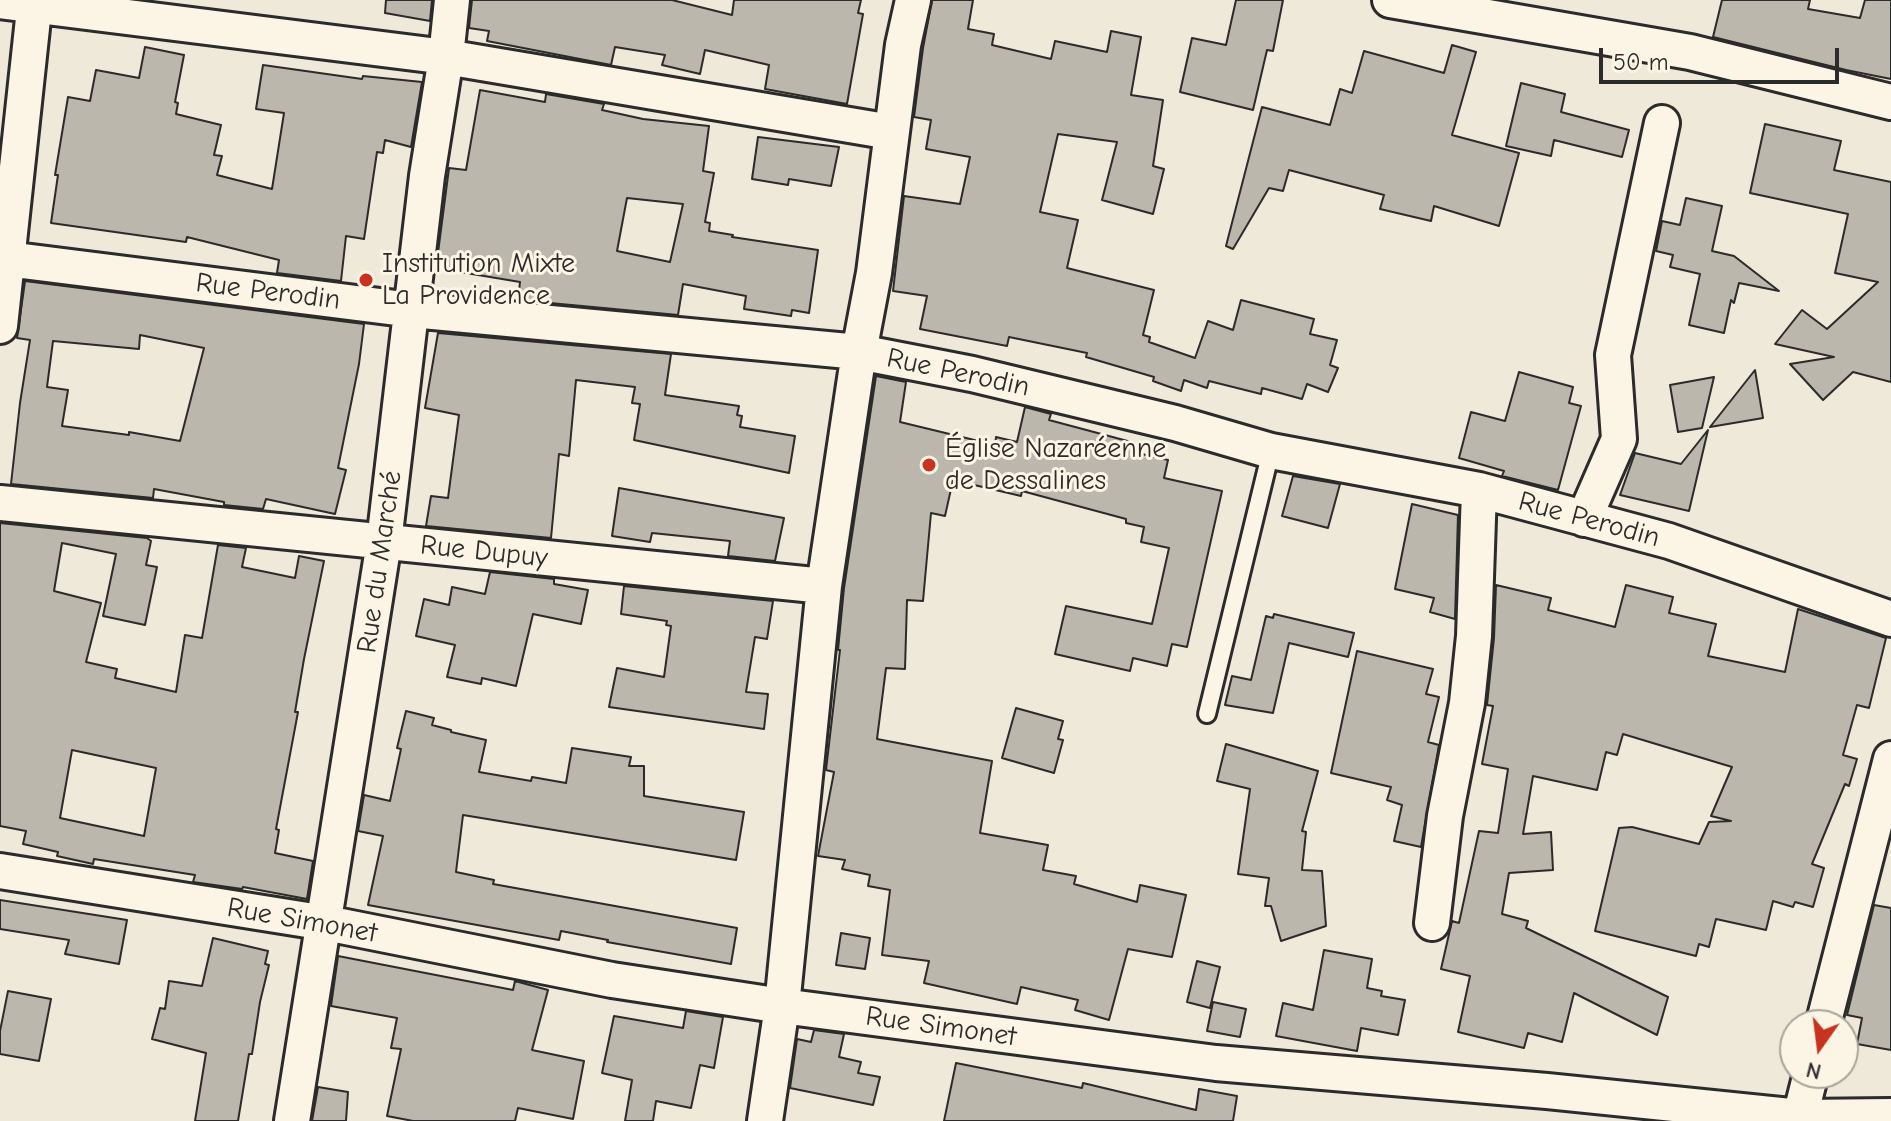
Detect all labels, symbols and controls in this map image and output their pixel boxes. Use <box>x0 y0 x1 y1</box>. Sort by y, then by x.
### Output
scale bar <box>1603 32 1843 82</box>
text: 50 m <box>1613 48 1669 76</box>
place label: Institution Mixte La Providence <box>382 247 575 313</box>
street label: Rue Perodin <box>194 266 342 318</box>
marker: Institution Mixte La Providence <box>357 271 375 289</box>
street label: Rue Perodin <box>884 341 1032 405</box>
place label: Église Nazaréenne de Dessalines <box>945 432 1166 498</box>
marker: Église Nazaréenne de Dessalines <box>920 456 938 474</box>
street label: Rue du Marché <box>351 469 409 655</box>
street label: Rue Perodin <box>1515 485 1663 555</box>
street label: Rue Dupuy <box>419 529 549 575</box>
street label: Rue Simonet <box>224 891 380 951</box>
street label: Rue Simonet <box>864 1000 1018 1054</box>
north arrow <box>1779 1009 1859 1089</box>
text: N <box>1804 1056 1824 1085</box>

